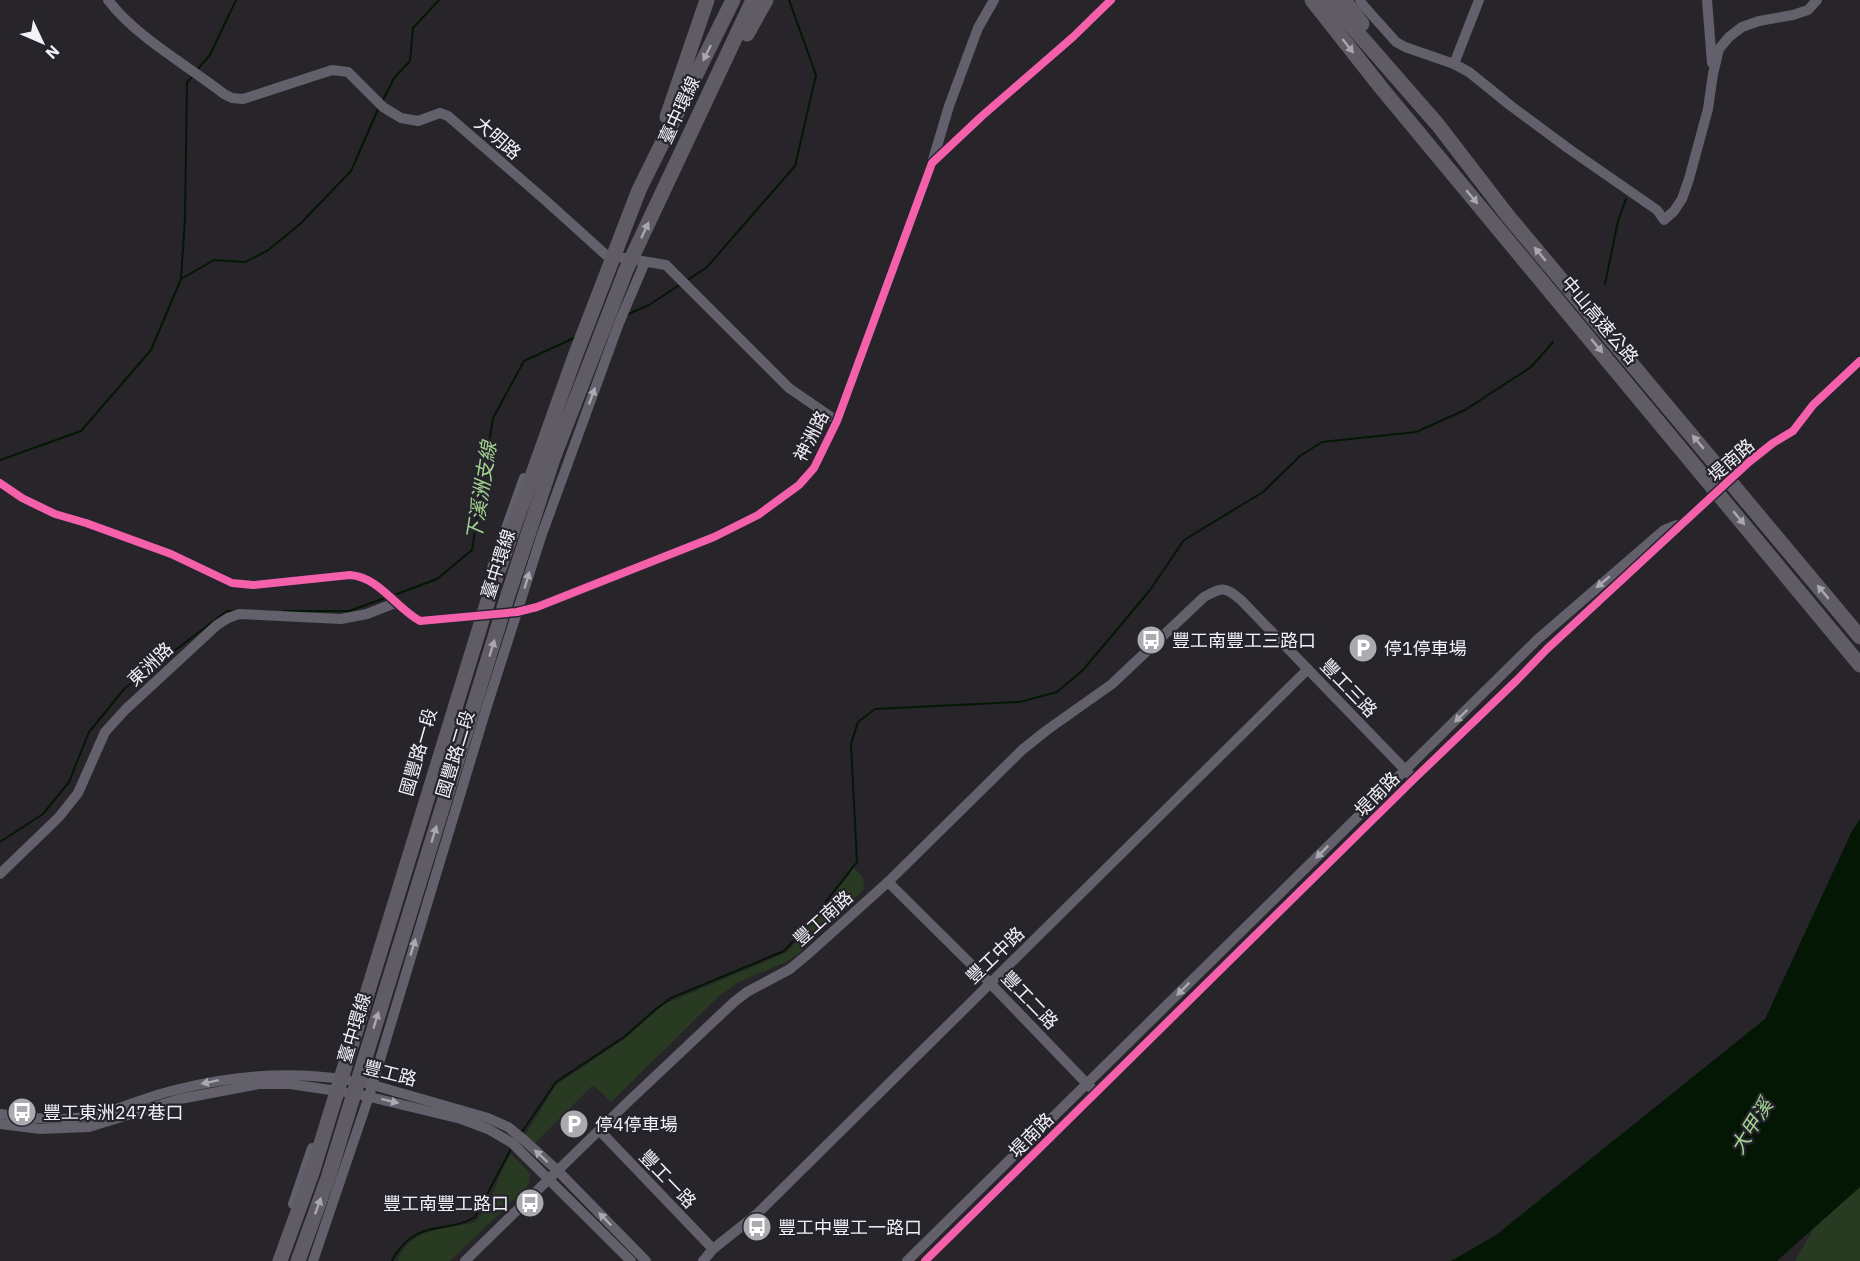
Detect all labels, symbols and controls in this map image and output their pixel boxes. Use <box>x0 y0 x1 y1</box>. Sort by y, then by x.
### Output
north arrow <box>12 12 72 72</box>
one-way arrow <box>1342 38 1354 53</box>
text: N <box>42 41 64 64</box>
one-way arrow <box>703 44 712 61</box>
street label: 臺中環線 <box>653 73 705 147</box>
street label: 大明路 <box>470 112 526 164</box>
one-way arrow <box>1465 189 1478 204</box>
one-way arrow <box>640 221 649 238</box>
one-way arrow <box>1534 247 1547 262</box>
street label: 中山高速公路 <box>1556 271 1644 369</box>
one-way arrow <box>1590 338 1603 354</box>
one-way arrow <box>588 387 598 405</box>
street label: 神洲路 <box>788 407 834 465</box>
street label: 堤南路 <box>1703 434 1759 486</box>
one-way arrow <box>1692 435 1705 450</box>
water label: 下溪洲支線 <box>460 438 502 542</box>
one-way arrow <box>1732 510 1745 525</box>
street label: 臺中環線 <box>476 526 520 602</box>
one-way arrow <box>523 571 532 589</box>
one-way arrow <box>1595 576 1611 589</box>
one-way arrow <box>1816 584 1829 600</box>
bus stop icon: 豐工南豐工三路口 <box>1135 624 1167 656</box>
place label: 豐工南豐工三路口 <box>1172 629 1316 652</box>
parking icon: 停1停車場 <box>1347 632 1379 664</box>
street label: 東洲路 <box>122 637 178 691</box>
place label: 停1停車場 <box>1384 637 1467 660</box>
one-way arrow <box>488 639 497 657</box>
street label: 豐工三路 <box>1316 654 1382 722</box>
street label: 國豐路一段 <box>395 706 441 798</box>
street label: 國豐路二段 <box>431 708 479 800</box>
one-way arrow <box>1454 709 1469 723</box>
street label: 堤南路 <box>1350 767 1404 821</box>
one-way arrow <box>430 825 439 843</box>
one-way arrow <box>1315 845 1329 859</box>
street label: 豐工南路 <box>789 885 857 951</box>
street label: 豐工中路 <box>961 922 1029 988</box>
one-way arrow <box>409 938 418 956</box>
street label: 豐工二路 <box>997 966 1063 1034</box>
one-way arrow <box>1175 982 1190 996</box>
street label: 臺中環線 <box>332 990 376 1066</box>
one-way arrow <box>372 1011 382 1029</box>
street label: 豐工路 <box>361 1055 419 1091</box>
one-way arrow <box>201 1078 220 1088</box>
water label: 大甲溪 <box>1724 1091 1780 1159</box>
bus stop icon: 豐工東洲247巷口 <box>6 1096 38 1128</box>
one-way arrow <box>381 1097 399 1106</box>
place label: 豐工東洲247巷口 <box>43 1101 183 1124</box>
parking icon: 停4停車場 <box>558 1108 590 1140</box>
street label: 堤南路 <box>1004 1108 1058 1162</box>
place label: 停4停車場 <box>595 1113 678 1136</box>
street label: 豐工一路 <box>635 1145 701 1213</box>
one-way arrow <box>534 1149 549 1163</box>
bus stop icon: 豐工南豐工路口 <box>514 1187 546 1219</box>
place label: 豐工南豐工路口 <box>383 1192 509 1215</box>
one-way arrow <box>313 1197 323 1215</box>
bus stop icon: 豐工中豐工一路口 <box>741 1211 773 1243</box>
one-way arrow <box>598 1212 612 1227</box>
place label: 豐工中豐工一路口 <box>778 1216 922 1239</box>

